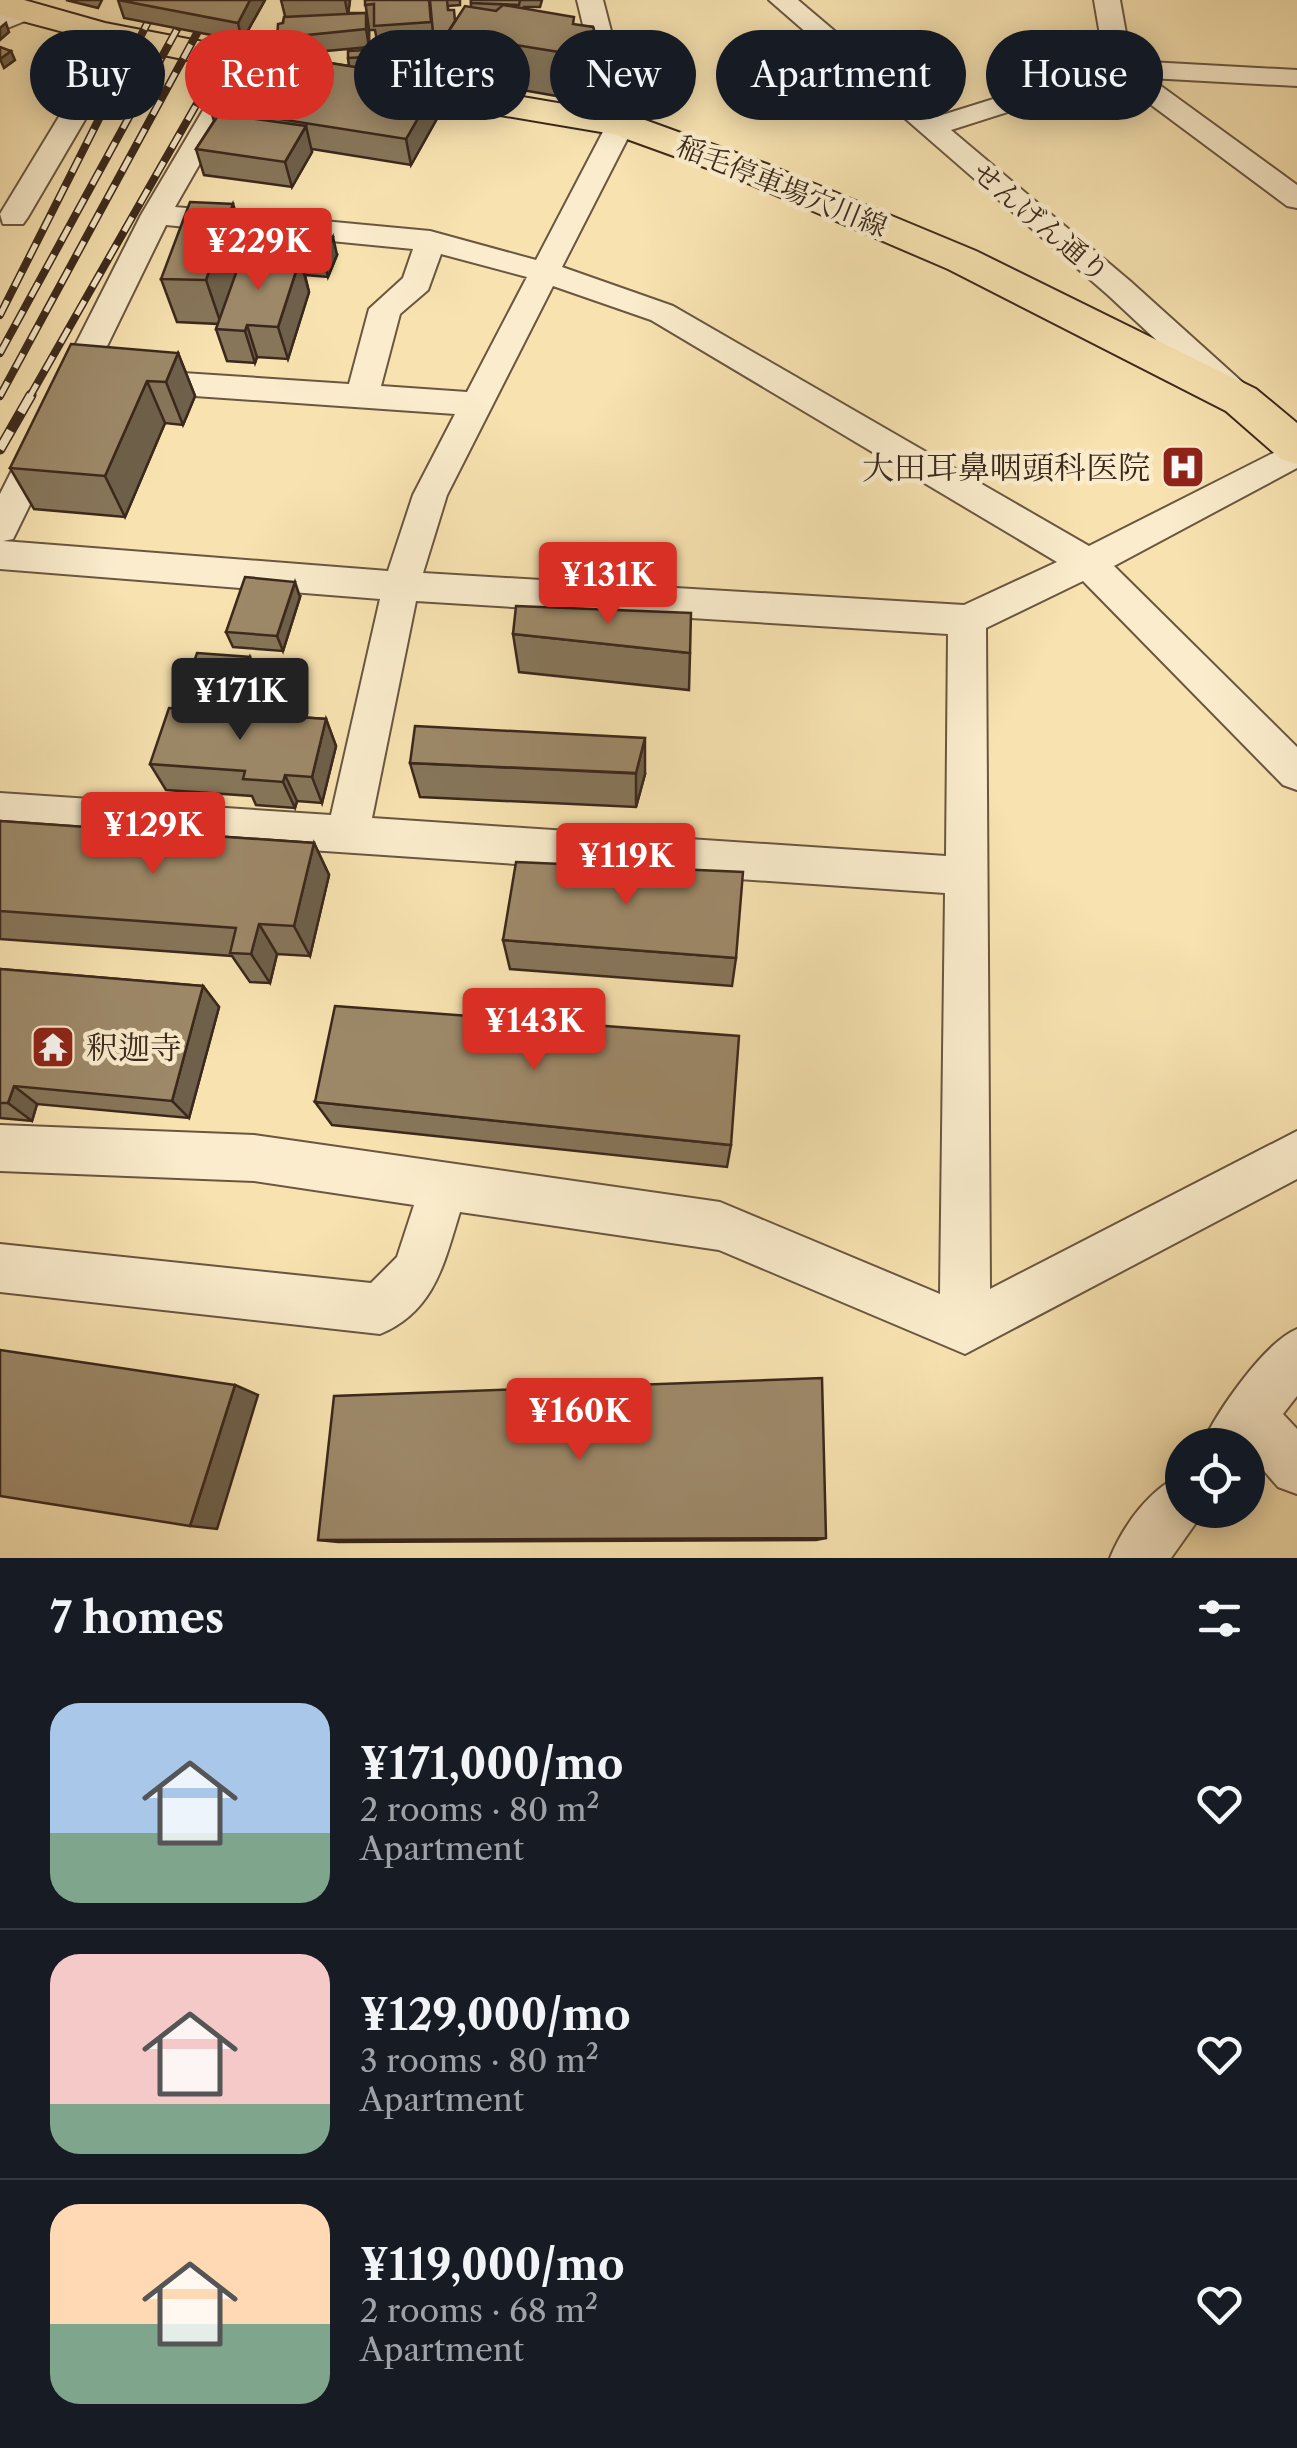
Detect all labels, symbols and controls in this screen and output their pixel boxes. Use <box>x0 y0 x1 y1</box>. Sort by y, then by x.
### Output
chip: Buy <box>30 30 165 120</box>
chip: Rent <box>185 30 334 120</box>
chip: Filters <box>354 30 530 120</box>
chip: New <box>550 30 696 120</box>
chip: Apartment <box>716 30 966 120</box>
chip: House <box>986 30 1163 120</box>
street label: 稲毛停車場穴川線 <box>672 128 892 244</box>
street label: せんげん通り <box>966 155 1116 289</box>
pin: ¥229K <box>188 208 328 293</box>
text: ¥229K <box>206 221 310 260</box>
hospital icon: 大田耳鼻咽頭科医院 <box>1160 444 1206 490</box>
place label: 大田耳鼻咽頭科医院 <box>862 448 1150 487</box>
pin: ¥131K <box>538 542 678 627</box>
text: ¥131K <box>561 555 655 594</box>
pin: ¥171K <box>170 658 310 743</box>
text: ¥171K <box>194 671 286 710</box>
pin: ¥129K <box>83 792 223 877</box>
text: ¥129K <box>103 805 203 844</box>
pin: ¥119K <box>556 823 696 908</box>
text: ¥119K <box>578 836 674 875</box>
pin: ¥143K <box>464 988 604 1073</box>
text: ¥143K <box>485 1001 583 1040</box>
temple icon: 釈迦寺 <box>30 1024 76 1070</box>
place label: 釈迦寺 <box>86 1028 182 1067</box>
pin: ¥160K <box>509 1378 649 1463</box>
text: ¥160K <box>528 1391 630 1430</box>
map controls <box>1165 1428 1265 1528</box>
button: locate <box>1165 1428 1265 1528</box>
icon: filters <box>1192 1591 1247 1646</box>
text: 7 homes <box>50 1592 224 1644</box>
text: ¥171,000/mo <box>360 1738 623 1790</box>
icon: home <box>130 1743 250 1863</box>
icon: heart <box>1192 1776 1247 1831</box>
text: 2 rooms · 80 m² <box>360 1790 600 1829</box>
text: Apartment <box>360 1829 524 1868</box>
text: ¥129,000/mo <box>360 1989 631 2041</box>
icon: home <box>130 1994 250 2114</box>
icon: heart <box>1192 2027 1247 2082</box>
text: 3 rooms · 80 m² <box>360 2041 599 2080</box>
text: Apartment <box>360 2080 524 2119</box>
text: ¥119,000/mo <box>360 2239 625 2291</box>
icon: home <box>130 2244 250 2364</box>
icon: heart <box>1192 2277 1247 2332</box>
text: 2 rooms · 68 m² <box>360 2291 598 2330</box>
text: Apartment <box>360 2330 524 2369</box>

